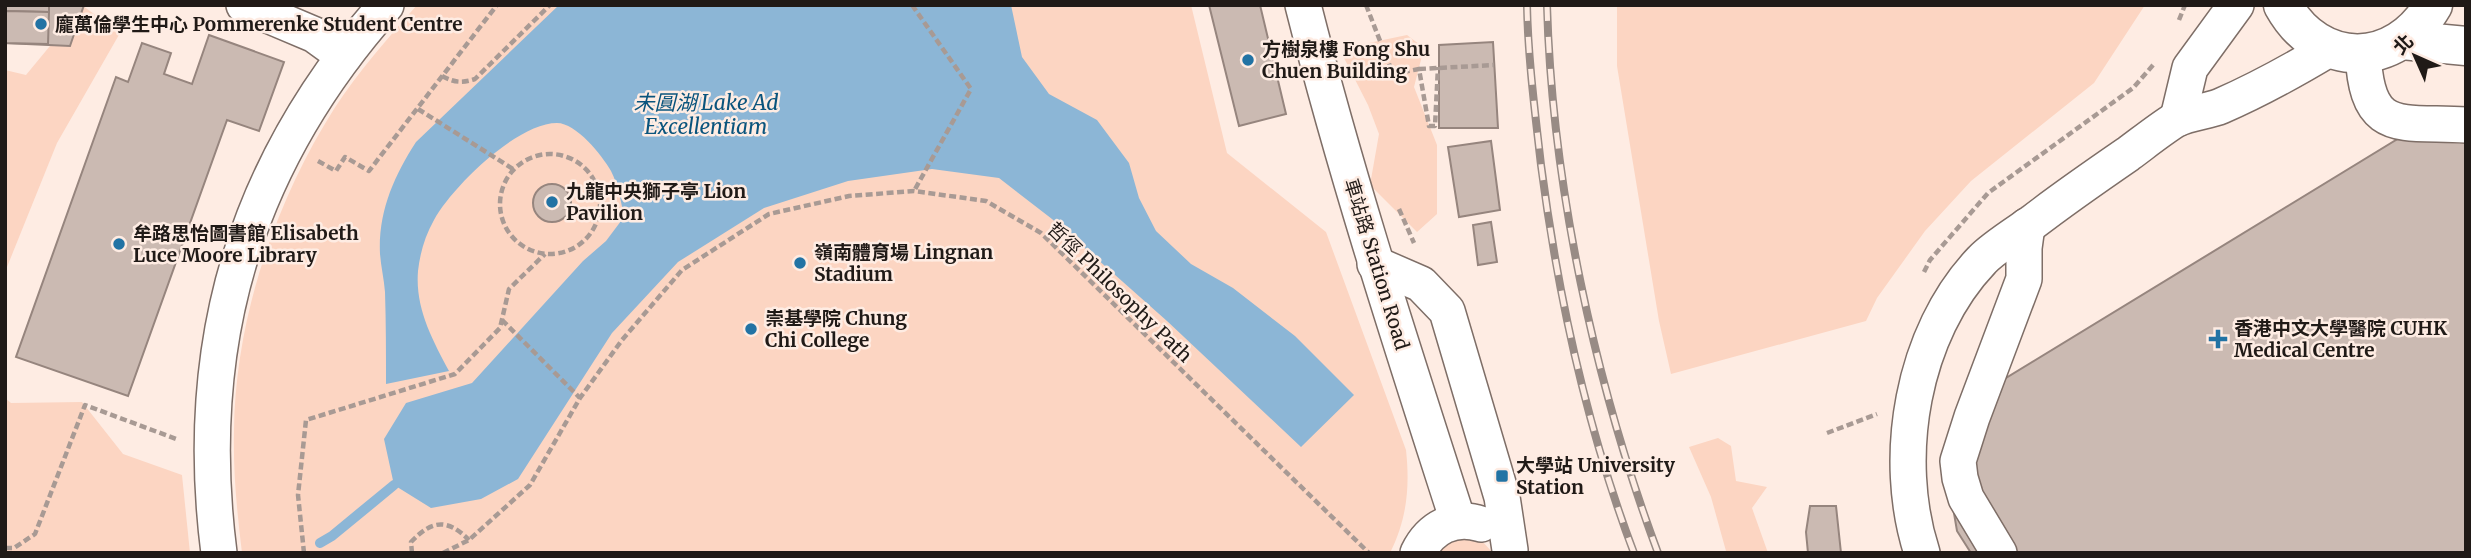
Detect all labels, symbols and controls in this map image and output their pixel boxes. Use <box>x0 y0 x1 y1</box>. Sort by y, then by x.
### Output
place label: 龐萬倫學生中心 Pommerenke Student Centre <box>55 12 463 36</box>
marker: 龐萬倫學生中心 Pommerenke Student Centre <box>33 16 49 32</box>
north arrow <box>2380 21 2450 91</box>
text: 北 <box>2388 29 2418 59</box>
place label: 方樹泉樓 Fong Shu Chuen Building <box>1262 37 1430 83</box>
marker: 方樹泉樓 Fong Shu Chuen Building <box>1240 52 1256 68</box>
water label: 未圓湖 Lake Ad Excellentiam <box>634 89 778 140</box>
street label: 車站路 Station Road <box>1339 175 1415 353</box>
place label: 九龍中央獅子亭 Lion Pavilion <box>566 179 746 225</box>
marker: 九龍中央獅子亭 Lion Pavilion <box>544 194 560 210</box>
street label: 哲徑 Philosophy Path <box>1043 217 1197 367</box>
place label: 牟路思怡圖書館 Elisabeth Luce Moore Library <box>133 221 359 267</box>
marker: 牟路思怡圖書館 Elisabeth Luce Moore Library <box>111 236 127 252</box>
place label: 嶺南體育場 Lingnan Stadium <box>814 240 993 286</box>
marker: 嶺南體育場 Lingnan Stadium <box>792 255 808 271</box>
place label: 崇基學院 Chung Chi College <box>765 306 907 352</box>
place label: 香港中文大學醫院 CUHK Medical Centre <box>2234 316 2448 362</box>
marker: 崇基學院 Chung Chi College <box>743 321 759 337</box>
marker: 香港中文大學醫院 CUHK Medical Centre <box>2208 329 2228 349</box>
place label: 大學站 University Station <box>1516 453 1676 499</box>
marker: 大學站 University Station <box>1494 468 1510 484</box>

